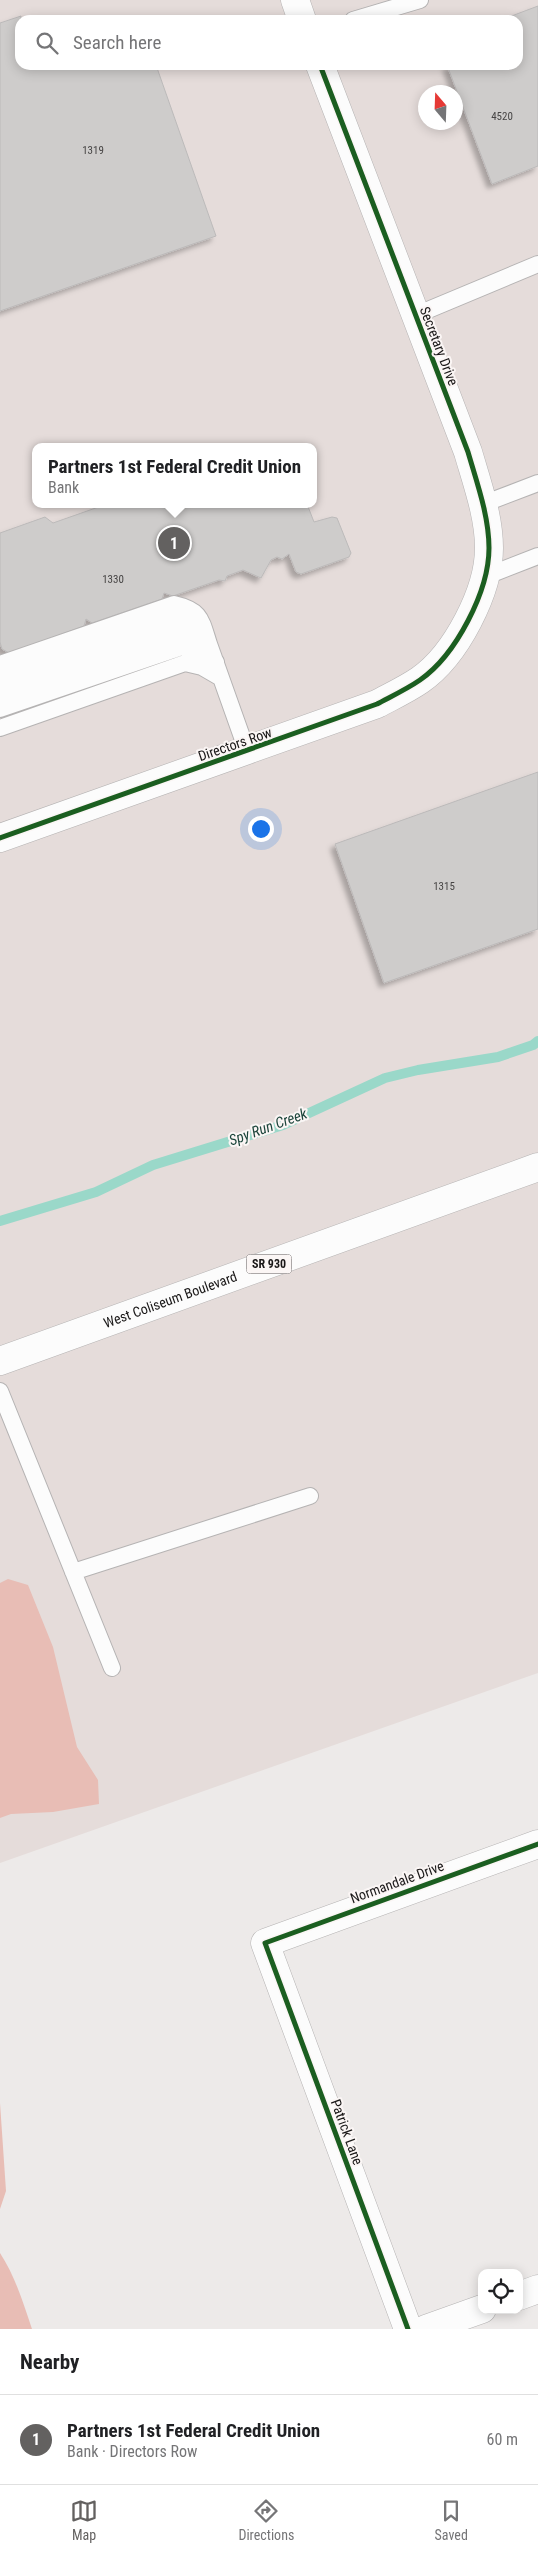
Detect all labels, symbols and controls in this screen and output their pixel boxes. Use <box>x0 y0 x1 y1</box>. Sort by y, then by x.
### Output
search box <box>15 15 523 70</box>
icon: search <box>33 29 61 57</box>
text: Search here <box>73 31 161 54</box>
north arrow <box>418 85 463 130</box>
house number: 4520 <box>491 110 513 123</box>
house number: 1319 <box>82 144 104 157</box>
street label: Secretary Drive <box>417 304 462 388</box>
popup <box>32 443 317 508</box>
text: Partners 1st Federal Credit Union <box>48 455 301 478</box>
text: Bank <box>48 478 79 497</box>
pin: 1 <box>158 524 190 562</box>
house number: 1330 <box>102 573 124 586</box>
street label: Directors Row <box>196 724 274 764</box>
your location <box>248 816 274 842</box>
house number: 1315 <box>433 880 455 893</box>
water label: Spy Run Creek <box>226 1104 310 1149</box>
road number: SR 930 <box>246 1254 292 1274</box>
street label: West Coliseum Boulevard <box>101 1268 239 1331</box>
street label: Normandale Drive <box>348 1857 446 1906</box>
street label: Patrick Lane <box>328 2097 366 2167</box>
map controls <box>478 2269 523 2314</box>
button: locate <box>478 2269 523 2314</box>
text: Nearby <box>20 2350 79 2374</box>
text: Partners 1st Federal Credit Union <box>67 2419 320 2442</box>
text: 1 <box>32 2430 40 2449</box>
text: 60 m <box>486 2430 518 2449</box>
text: Bank · Directors Row <box>67 2442 197 2461</box>
tab: Map <box>70 2497 98 2543</box>
tab: Directions <box>238 2497 294 2543</box>
tab: Saved <box>435 2497 468 2543</box>

